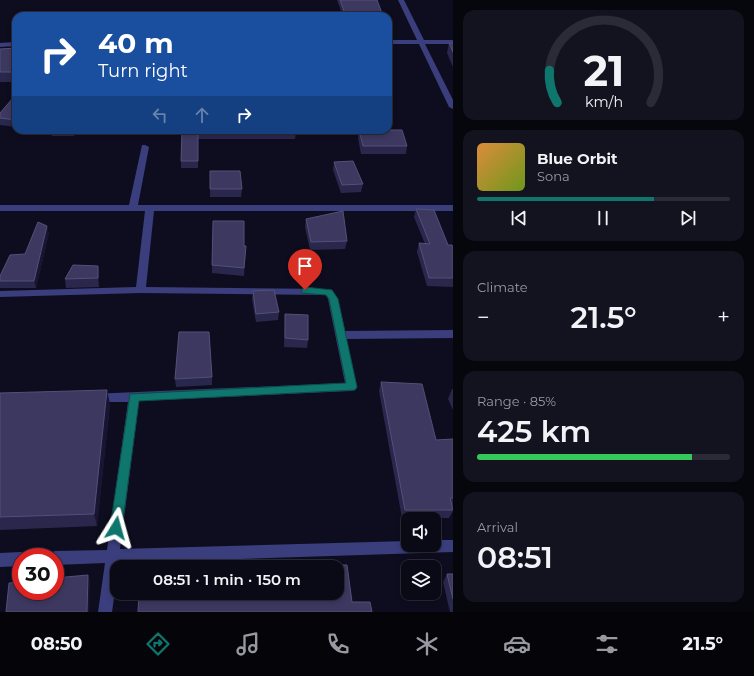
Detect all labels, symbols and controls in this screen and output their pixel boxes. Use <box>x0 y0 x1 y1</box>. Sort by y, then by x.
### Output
text: 40 m <box>98 26 174 60</box>
icon: right <box>32 28 84 80</box>
text: 21 <box>583 46 624 96</box>
text: Turn right <box>98 60 188 82</box>
text: km/h <box>584 93 623 111</box>
icon: left <box>149 104 171 126</box>
icon: ahead <box>191 104 213 126</box>
icon: right <box>233 104 255 126</box>
text: Blue Orbit <box>537 149 617 168</box>
text: Sona <box>537 168 570 184</box>
icon: previous <box>508 207 530 229</box>
icon: pause <box>592 207 614 229</box>
icon: next <box>677 207 699 229</box>
pin <box>288 249 322 290</box>
icon: arrive <box>294 255 316 277</box>
text: Climate <box>477 279 528 295</box>
text: 21.5° <box>570 299 637 336</box>
text: − <box>477 304 490 331</box>
text: + <box>717 304 730 331</box>
text: Range · 85% <box>477 393 556 409</box>
text: 425 km <box>477 413 591 450</box>
position arrow <box>95 507 137 549</box>
map controls <box>401 512 441 600</box>
button: sound <box>401 512 441 552</box>
text: Arrival <box>477 519 518 535</box>
text: 08:51 <box>477 539 553 576</box>
speed limit sign: 30 <box>12 548 64 600</box>
button: layers <box>401 560 441 600</box>
text: 08:51 · 1 min · 150 m <box>153 570 301 589</box>
icon: directions <box>144 630 172 658</box>
icon: music <box>234 630 262 658</box>
icon: phone <box>324 630 352 658</box>
icon: climate <box>413 630 441 658</box>
icon: car <box>503 630 531 658</box>
icon: filters <box>593 630 621 658</box>
text: 08:50 <box>31 633 83 655</box>
text: 21.5° <box>683 633 723 655</box>

